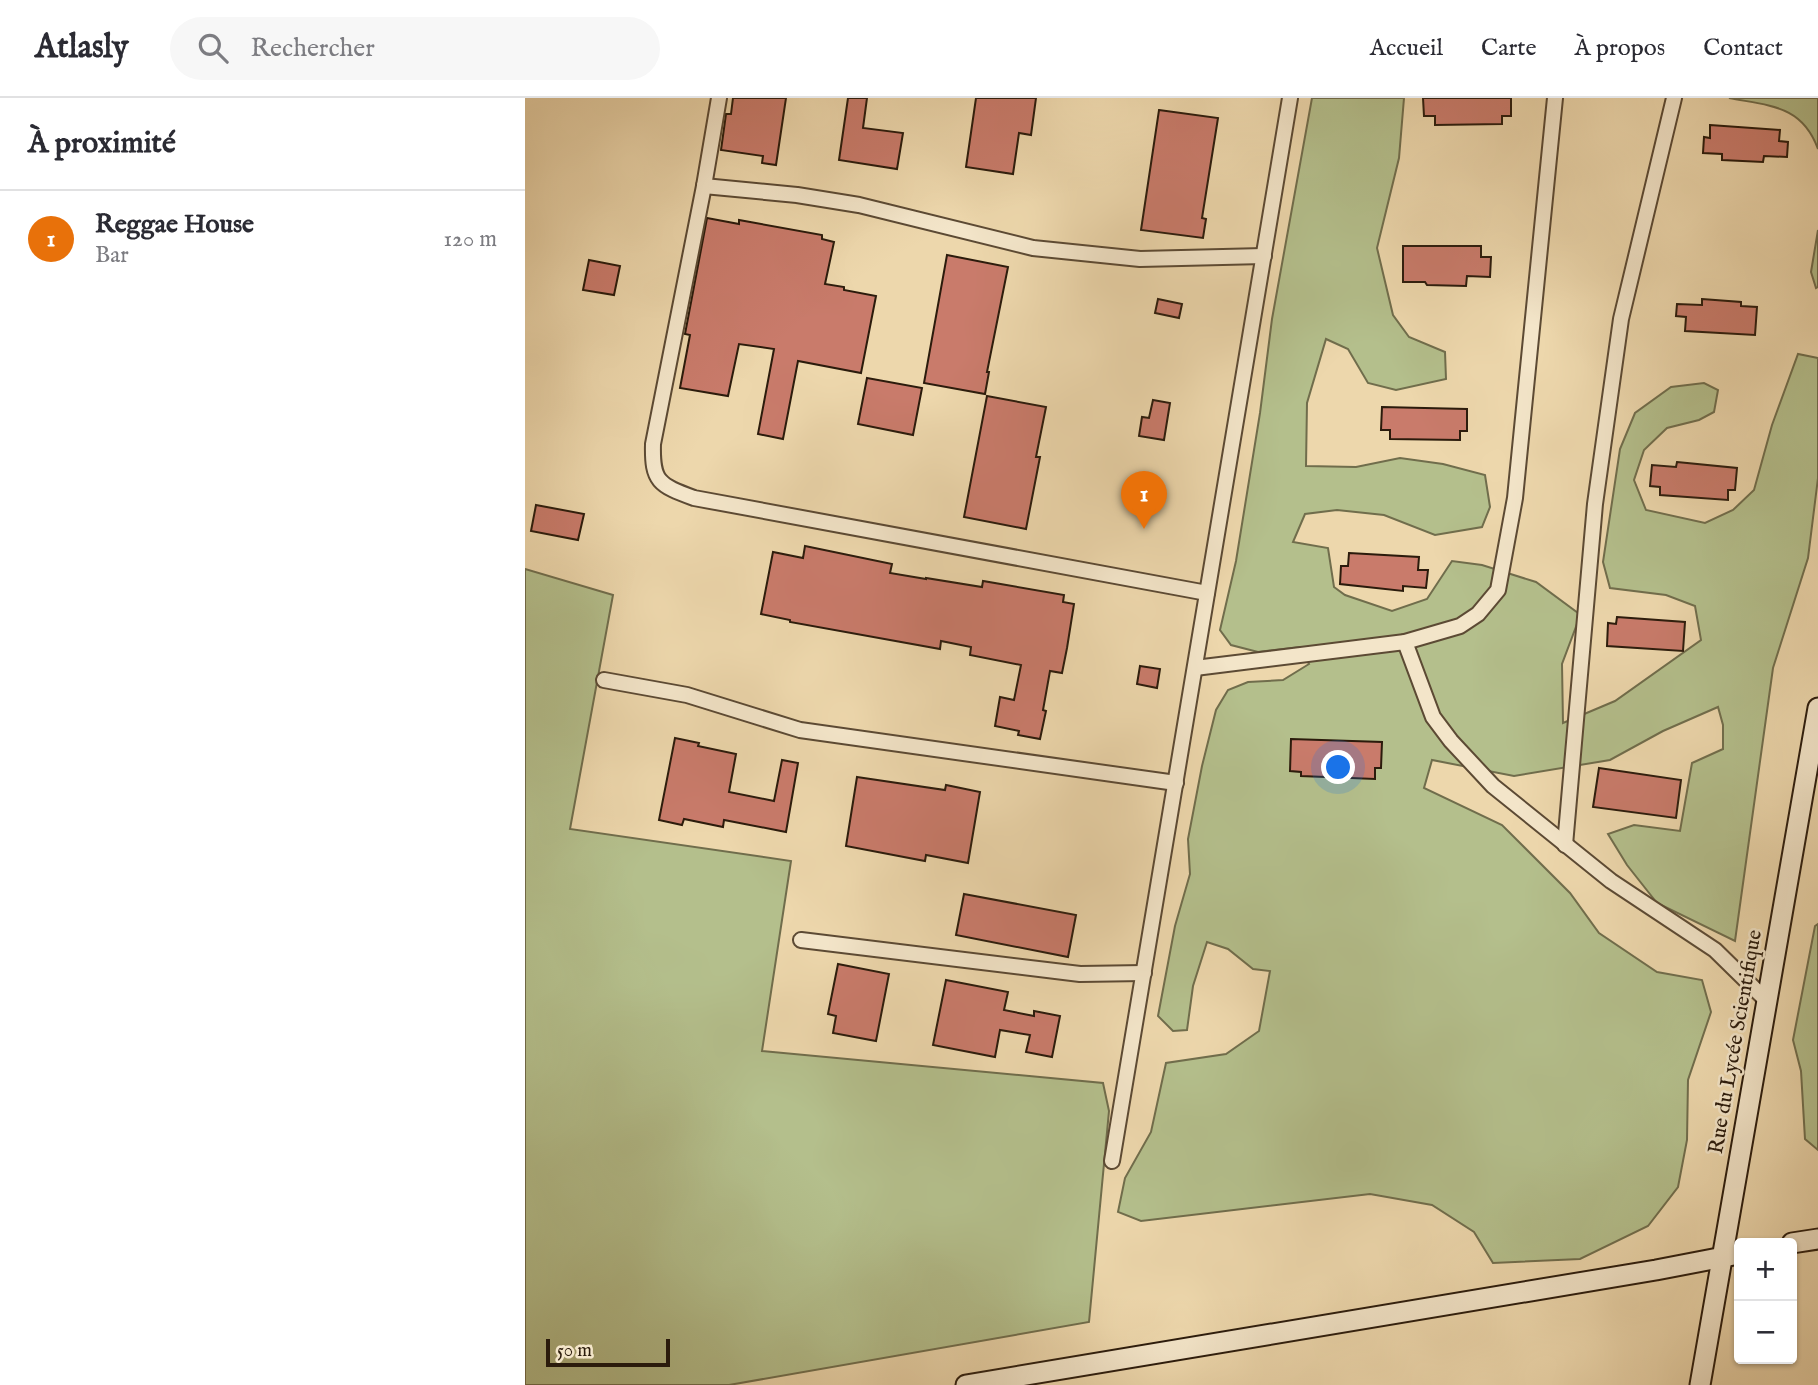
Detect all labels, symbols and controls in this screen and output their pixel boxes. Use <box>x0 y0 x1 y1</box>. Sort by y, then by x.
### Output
search box <box>170 17 660 80</box>
text: Atlasly <box>35 27 128 69</box>
icon: search <box>194 29 232 67</box>
text: Rechercher <box>250 32 375 65</box>
text: Accueil <box>1370 33 1443 64</box>
text: Carte <box>1481 33 1537 64</box>
text: À propos <box>1575 33 1665 64</box>
text: Contact <box>1703 33 1783 64</box>
text: À proximité <box>28 125 176 163</box>
text: Reggae House <box>95 208 254 241</box>
text: 1 <box>47 225 55 254</box>
text: 120 m <box>444 225 497 254</box>
text: Bar <box>95 241 129 270</box>
pin: 1 <box>1121 471 1167 529</box>
your location <box>1321 750 1355 784</box>
street label: Rue du Lycée Scientifique <box>1703 927 1769 1156</box>
map controls <box>1734 1238 1797 1364</box>
button: + <box>1734 1238 1797 1301</box>
button: − <box>1734 1301 1797 1364</box>
scale bar <box>546 1336 670 1368</box>
text: 50 m <box>557 1339 592 1363</box>

